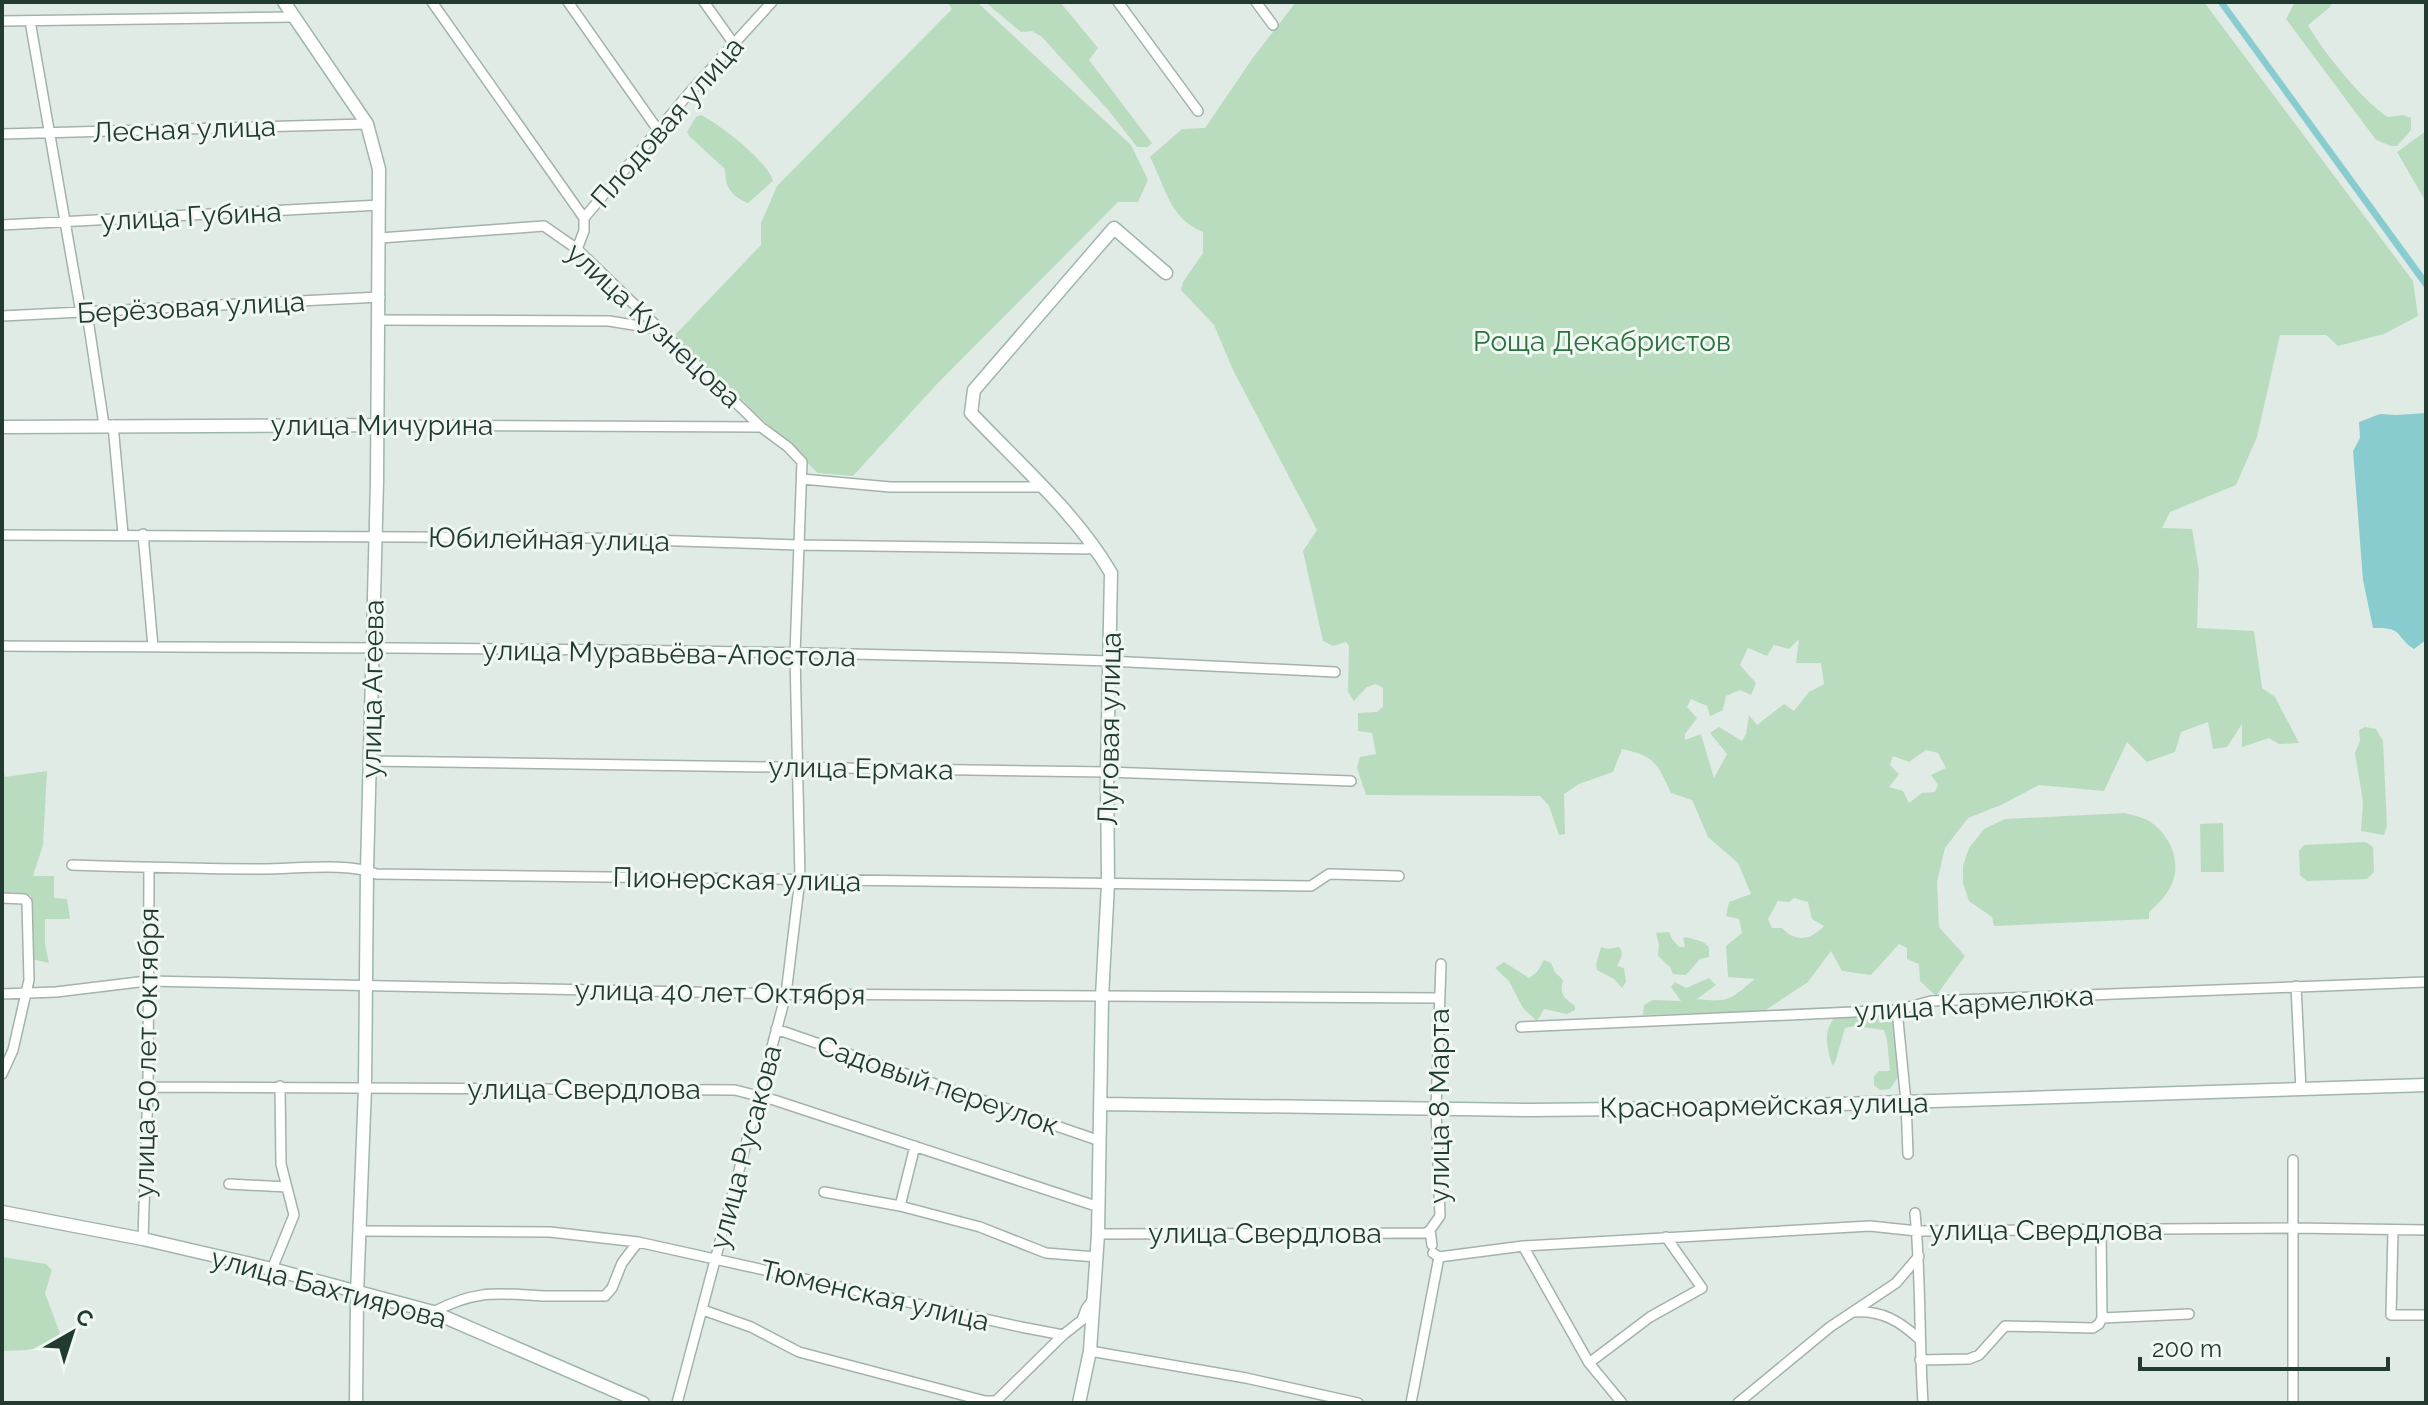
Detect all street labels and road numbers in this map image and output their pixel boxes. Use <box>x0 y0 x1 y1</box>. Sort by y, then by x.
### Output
street label: Плодовая улица <box>584 30 751 215</box>
street label: Лесная улица <box>92 110 276 149</box>
street label: улица Губина <box>100 195 282 238</box>
street label: улица Кузнецова <box>559 236 748 415</box>
street label: Берёзовая улица <box>76 285 306 330</box>
street label: улица Мичурина <box>271 409 493 442</box>
street label: Юбилейная улица <box>428 521 670 558</box>
street label: улица Агеева <box>354 599 391 779</box>
street label: Луговая улица <box>1091 632 1128 826</box>
street label: улица Муравьёва-Апостола <box>482 634 856 673</box>
street label: улица Ермака <box>768 750 954 787</box>
street label: Пионерская улица <box>612 861 862 898</box>
street label: улица 50 лет Октября <box>127 907 166 1199</box>
street label: улица 40 лет Октября <box>574 973 866 1012</box>
street label: улица Кармелюка <box>1853 979 2095 1028</box>
street label: улица 8 Марта <box>1423 1008 1456 1204</box>
street label: Садовый переулок <box>813 1029 1063 1142</box>
street label: улица Русакова <box>702 1042 789 1253</box>
street label: улица Свердлова <box>467 1073 701 1106</box>
street label: Красноармейская улица <box>1599 1086 1929 1125</box>
street label: улица Свердлова <box>1929 1214 2163 1247</box>
street label: улица Свердлова <box>1148 1217 1382 1250</box>
street label: улица Бахтиярова <box>207 1241 450 1336</box>
street label: Тюменская улица <box>757 1253 993 1338</box>

